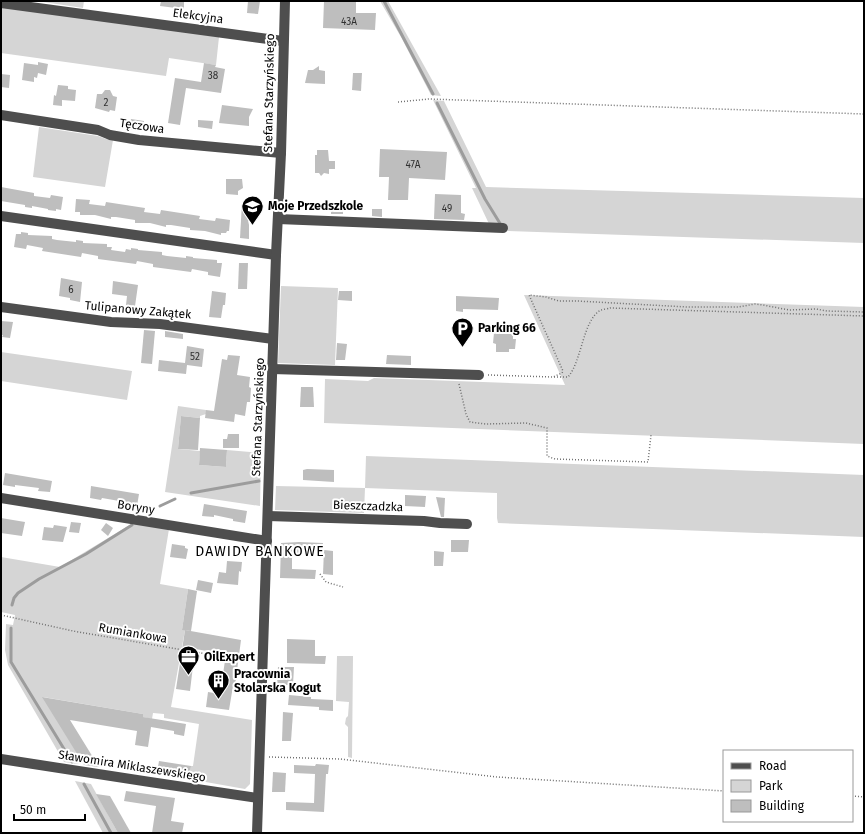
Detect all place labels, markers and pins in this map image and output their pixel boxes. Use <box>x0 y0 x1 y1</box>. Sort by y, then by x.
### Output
school or university icon: Moje Przedszkole <box>239 193 265 226</box>
place label: Moje Przedszkole <box>268 199 363 213</box>
parking icon: Parking 66 <box>449 315 475 348</box>
place label: Parking 66 <box>478 321 536 335</box>
office icon: OilExpert <box>175 644 201 677</box>
place label: OilExpert <box>204 650 255 664</box>
place label: Pracownia Stolarska Kogut <box>234 667 321 695</box>
building icon: Pracownia Stolarska Kogut <box>205 668 231 701</box>

